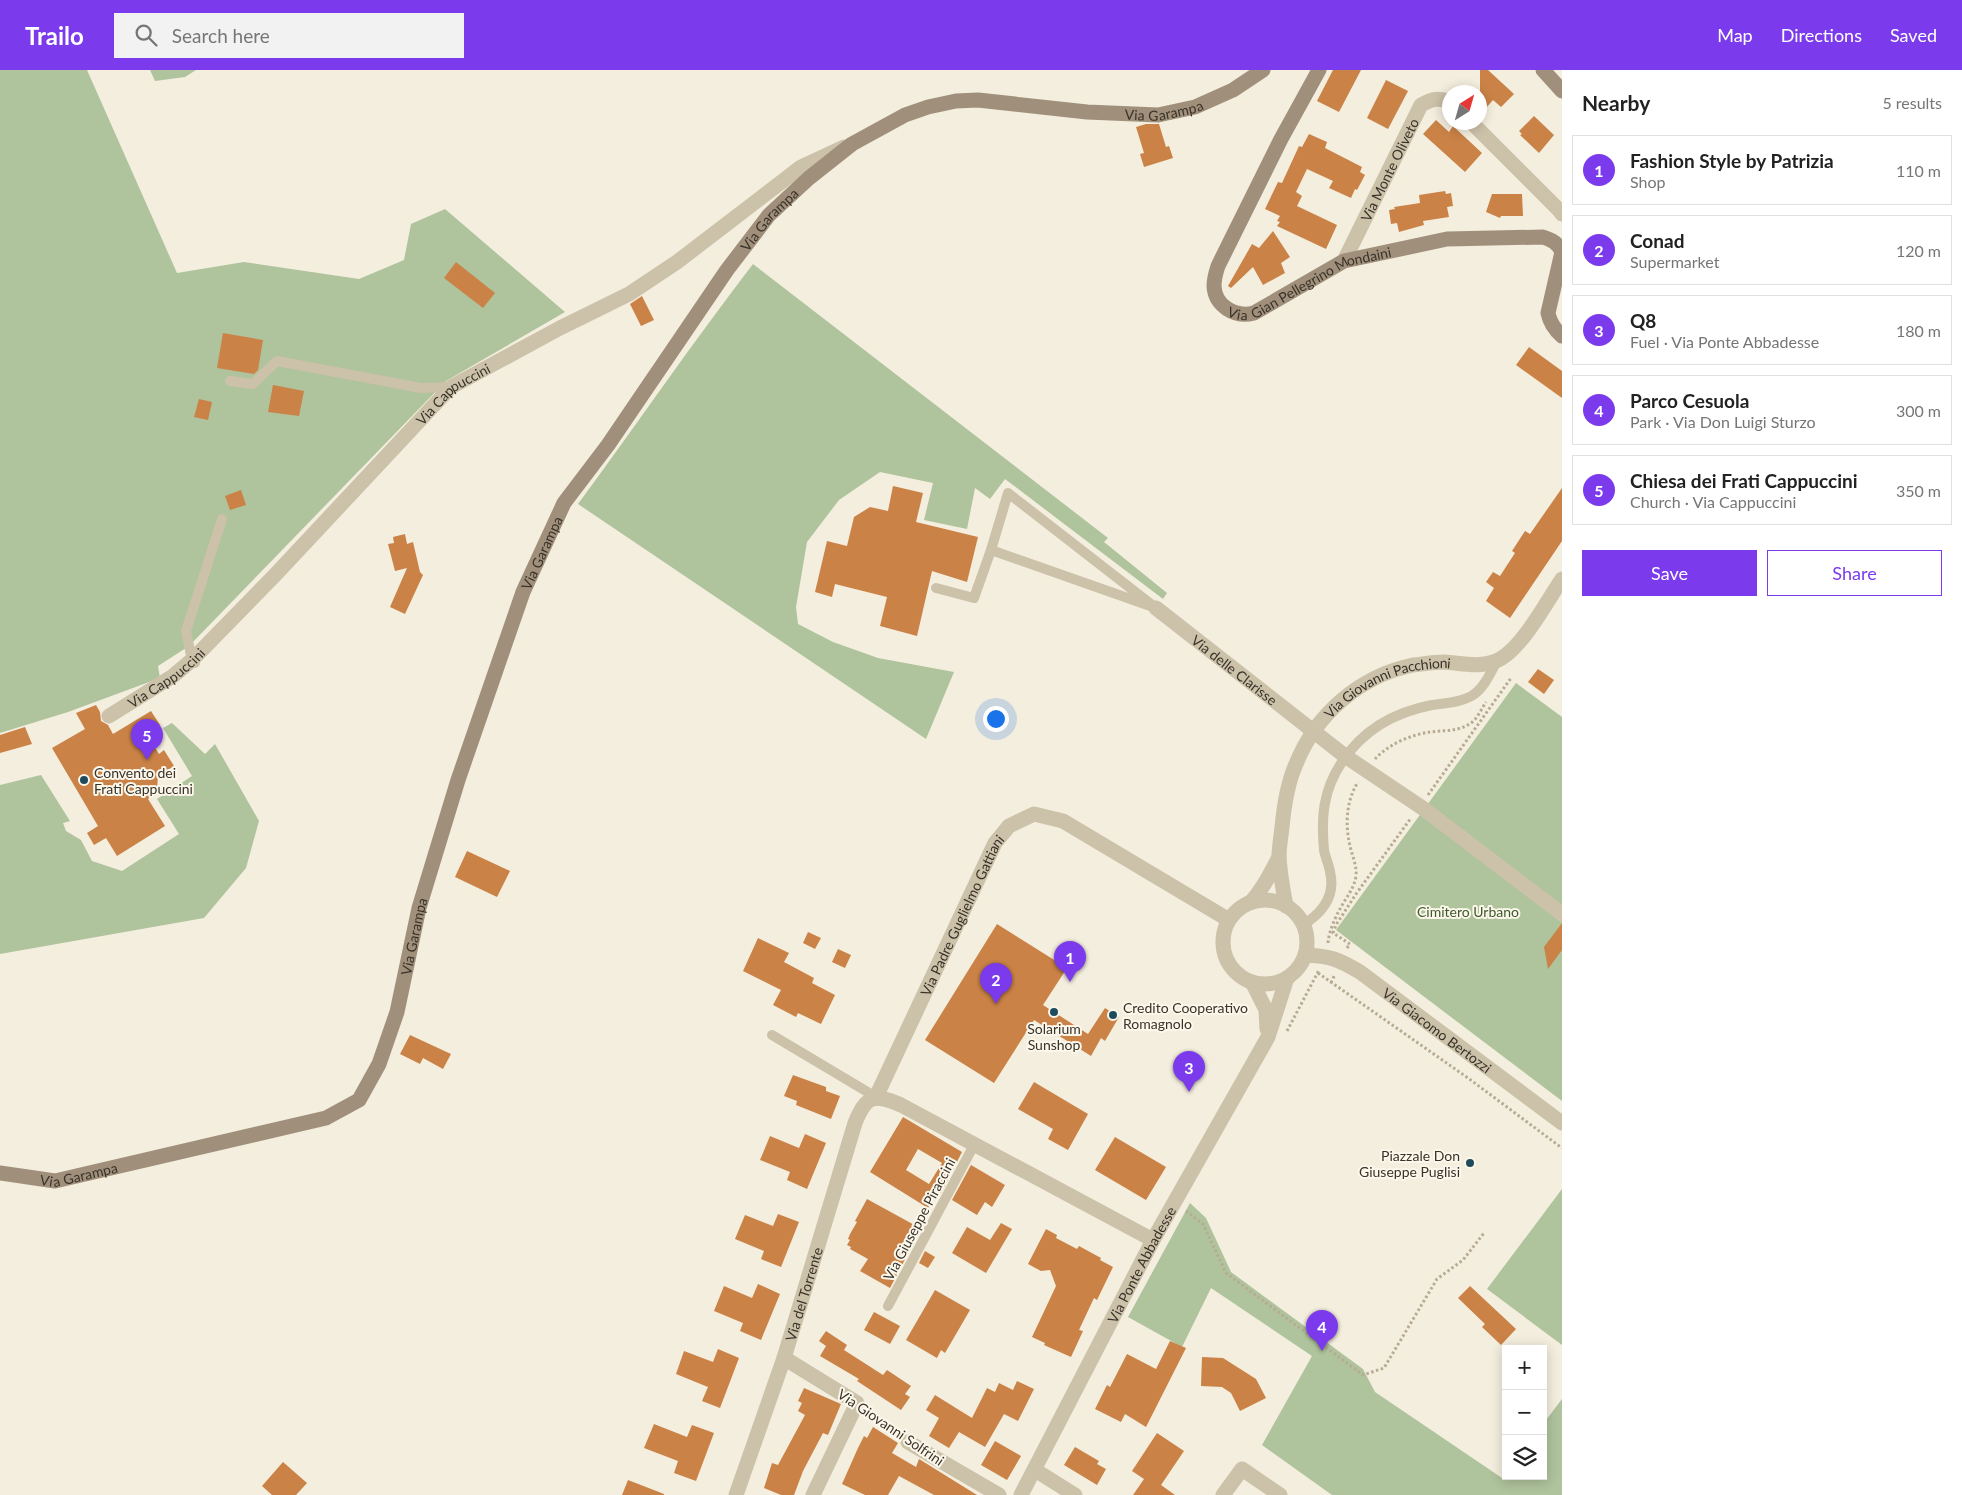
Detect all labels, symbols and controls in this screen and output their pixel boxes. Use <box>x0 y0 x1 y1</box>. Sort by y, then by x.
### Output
search box <box>114 13 464 58</box>
text: Trailo <box>25 21 84 50</box>
icon: search <box>132 21 160 49</box>
text: Search here <box>172 24 270 47</box>
text: Map <box>1717 24 1753 46</box>
text: Directions <box>1781 24 1862 46</box>
text: Saved <box>1890 24 1937 46</box>
north arrow <box>1442 85 1487 130</box>
text: Nearby <box>1582 90 1650 115</box>
text: 5 results <box>1882 93 1942 112</box>
street label: Via Garampa <box>1125 96 1206 124</box>
street label: Via Monte Oliveto <box>1357 115 1422 224</box>
text: Fashion Style by Patrizia <box>1630 149 1834 172</box>
text: 1 <box>1594 161 1604 180</box>
text: 110 m <box>1896 161 1941 180</box>
text: Shop <box>1630 172 1666 191</box>
street label: Via Garampa <box>736 184 801 254</box>
text: Conad <box>1630 229 1684 252</box>
text: 2 <box>1594 241 1604 260</box>
text: 120 m <box>1896 241 1941 260</box>
street label: Via Gian Pellegrino Mondaini <box>1225 243 1393 323</box>
text: Supermarket <box>1630 252 1719 271</box>
text: Q8 <box>1630 309 1656 332</box>
text: 3 <box>1594 321 1604 340</box>
text: 180 m <box>1896 321 1941 340</box>
text: Fuel · Via Ponte Abbadesse <box>1630 332 1819 351</box>
street label: Via Cappuccini <box>412 359 493 428</box>
text: Parco Cesuola <box>1630 389 1749 412</box>
text: 4 <box>1594 401 1604 420</box>
text: 300 m <box>1896 401 1941 420</box>
text: Park · Via Don Luigi Sturzo <box>1630 412 1816 431</box>
text: Chiesa dei Frati Cappuccini <box>1630 469 1858 492</box>
text: 5 <box>1594 481 1604 500</box>
text: 350 m <box>1896 481 1941 500</box>
text: Church · Via Cappuccini <box>1630 492 1796 511</box>
street label: Via Garampa <box>517 513 565 592</box>
button: Save <box>1582 550 1757 596</box>
button: Share <box>1767 550 1942 596</box>
street label: Via delle Clarisse <box>1189 631 1281 708</box>
street label: Via Cappuccini <box>124 644 208 711</box>
street label: Via Giovanni Pacchioni <box>1320 653 1452 721</box>
your location <box>983 706 1009 732</box>
pin: 5 <box>131 719 163 760</box>
place label: Convento dei Frati Cappuccini <box>94 764 193 797</box>
marker: Convento dei Frati Cappuccini <box>78 774 90 786</box>
street label: Via Padre Guglielmo Gattiani <box>916 831 1007 998</box>
street label: Via Garampa <box>397 895 430 977</box>
park label: Cimitero Urbano <box>1417 903 1519 920</box>
pin: 1 <box>1054 941 1086 982</box>
pin: 2 <box>980 963 1012 1004</box>
street label: Via Giacomo Bertozzi <box>1379 984 1495 1076</box>
place label: Credito Cooperativo Romagnolo <box>1123 999 1248 1032</box>
marker: Solarium Sunshop <box>1048 1006 1060 1018</box>
marker: Credito Cooperativo Romagnolo <box>1107 1009 1119 1021</box>
place label: Solarium Sunshop <box>1027 1020 1081 1053</box>
pin: 3 <box>1173 1051 1205 1092</box>
place label: Piazzale Don Giuseppe Puglisi <box>1359 1147 1460 1180</box>
street label: Via Giuseppe Piraccini <box>880 1155 958 1283</box>
marker: Piazzale Don Giuseppe Puglisi <box>1464 1157 1476 1169</box>
street label: Via Garampa <box>39 1158 119 1190</box>
street label: Via Ponte Abbadesse <box>1103 1203 1179 1326</box>
street label: Via del Torrente <box>781 1245 826 1343</box>
pin: 4 <box>1306 1310 1338 1351</box>
map controls <box>1502 1345 1547 1480</box>
button: + <box>1502 1345 1547 1390</box>
street label: Via Giovanni Solfrini <box>835 1385 947 1469</box>
button: − <box>1502 1390 1547 1435</box>
button: layers <box>1502 1435 1547 1480</box>

